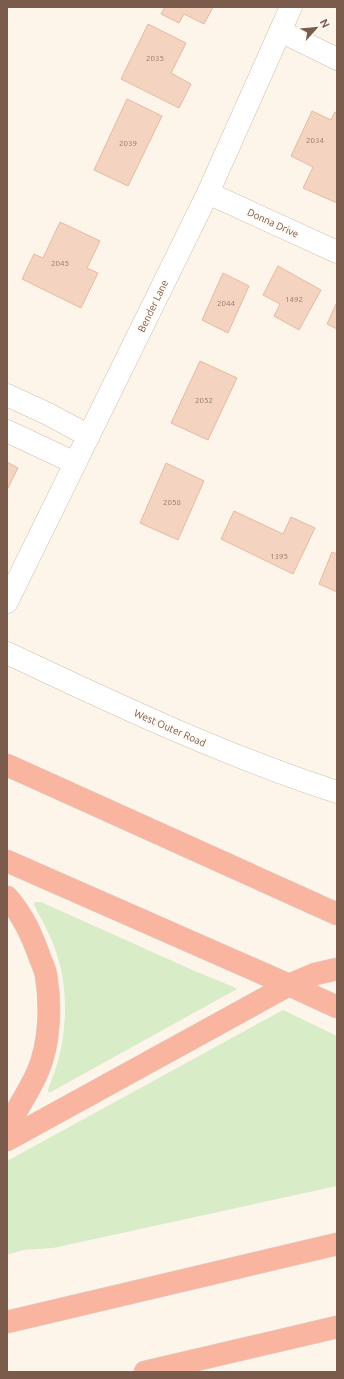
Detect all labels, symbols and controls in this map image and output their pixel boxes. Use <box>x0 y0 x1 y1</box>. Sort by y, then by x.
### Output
north arrow <box>296 8 336 48</box>
text: N <box>318 17 332 30</box>
house number: 2035 <box>146 54 164 63</box>
house number: 2034 <box>306 136 325 145</box>
house number: 2039 <box>119 139 137 148</box>
street label: Donna Drive <box>246 206 300 240</box>
house number: 2045 <box>51 259 69 268</box>
street label: Bender Lane <box>136 278 170 334</box>
house number: 1492 <box>285 295 303 304</box>
house number: 2044 <box>217 299 236 308</box>
house number: 2052 <box>195 396 213 405</box>
house number: 2058 <box>163 498 182 507</box>
house number: 1395 <box>270 552 288 561</box>
street label: West Outer Road <box>132 707 208 749</box>

